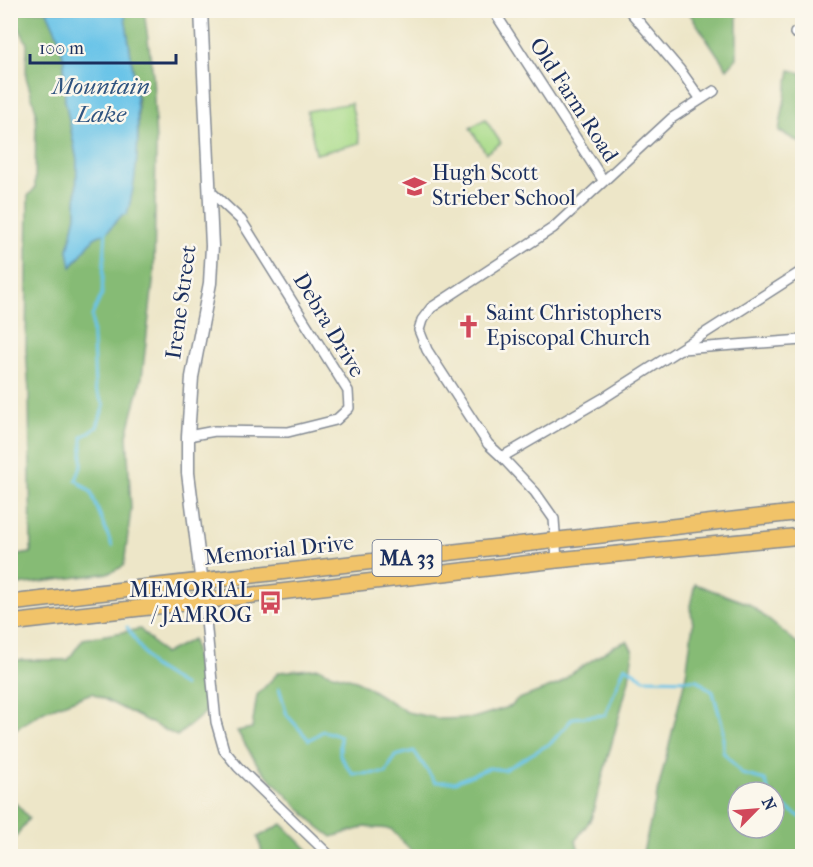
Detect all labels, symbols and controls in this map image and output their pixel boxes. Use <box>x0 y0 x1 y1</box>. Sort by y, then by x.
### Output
scale bar <box>30 27 176 65</box>
street label: Old Farm Road <box>524 33 624 168</box>
text: 100 m <box>39 38 84 59</box>
water label: Mountain Lake <box>50 72 150 128</box>
place label: Hugh Scott Strieber School <box>432 160 576 211</box>
school or university icon: Hugh Scott Strieber School <box>401 173 427 199</box>
street label: Irene Street <box>160 243 202 361</box>
street label: Debra Drive <box>288 268 370 382</box>
place label: Saint Christophers Episcopal Church <box>486 300 662 351</box>
church icon: Saint Christophers Episcopal Church <box>455 313 481 339</box>
street label: Memorial Drive <box>203 529 355 571</box>
road number: MA 33 <box>372 540 442 576</box>
place label: MEMORIAL / JAMROG <box>129 577 253 628</box>
bus stop icon: MEMORIAL / JAMROG <box>257 590 283 616</box>
north arrow <box>726 780 786 840</box>
text: N <box>758 794 781 814</box>

